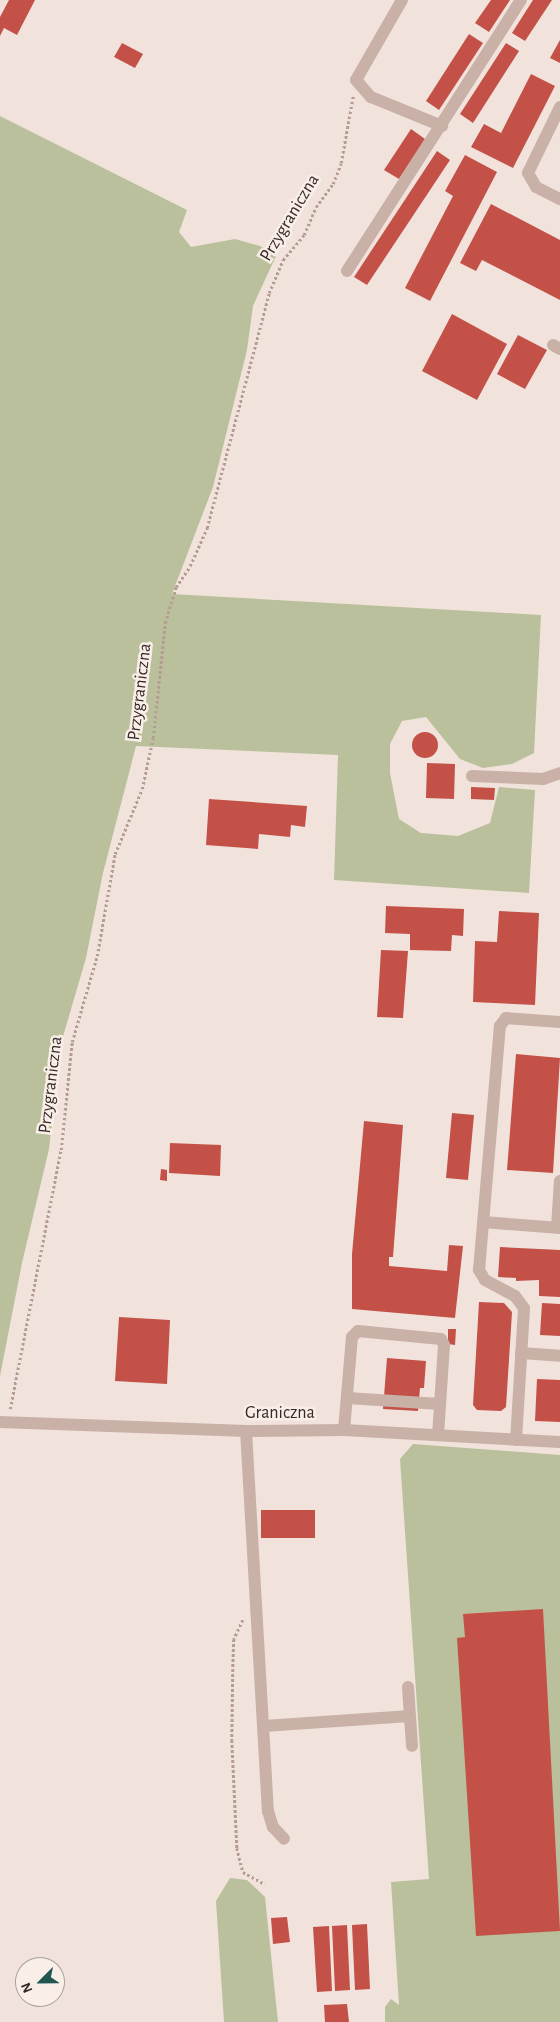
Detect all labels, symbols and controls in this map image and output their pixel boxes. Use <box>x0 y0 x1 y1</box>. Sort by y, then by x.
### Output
street label: Przygraniczna <box>256 171 324 265</box>
street label: Przygraniczna <box>123 642 157 742</box>
street label: Przygraniczna <box>34 1035 68 1135</box>
street label: Graniczna <box>245 1402 315 1424</box>
north arrow <box>15 1957 65 2007</box>
text: N <box>19 1980 35 1995</box>

